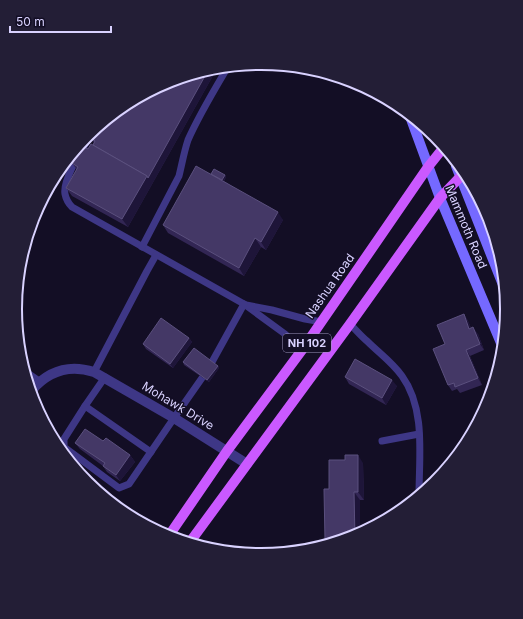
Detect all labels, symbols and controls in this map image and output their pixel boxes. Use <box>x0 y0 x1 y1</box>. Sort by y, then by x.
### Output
scale bar <box>10 8 111 34</box>
text: 50 m <box>16 14 45 29</box>
street label: Mammoth Road <box>442 183 491 271</box>
street label: Nashua Road <box>302 251 357 321</box>
road number: NH 102 <box>283 334 331 352</box>
street label: Mohawk Drive <box>139 378 217 433</box>

